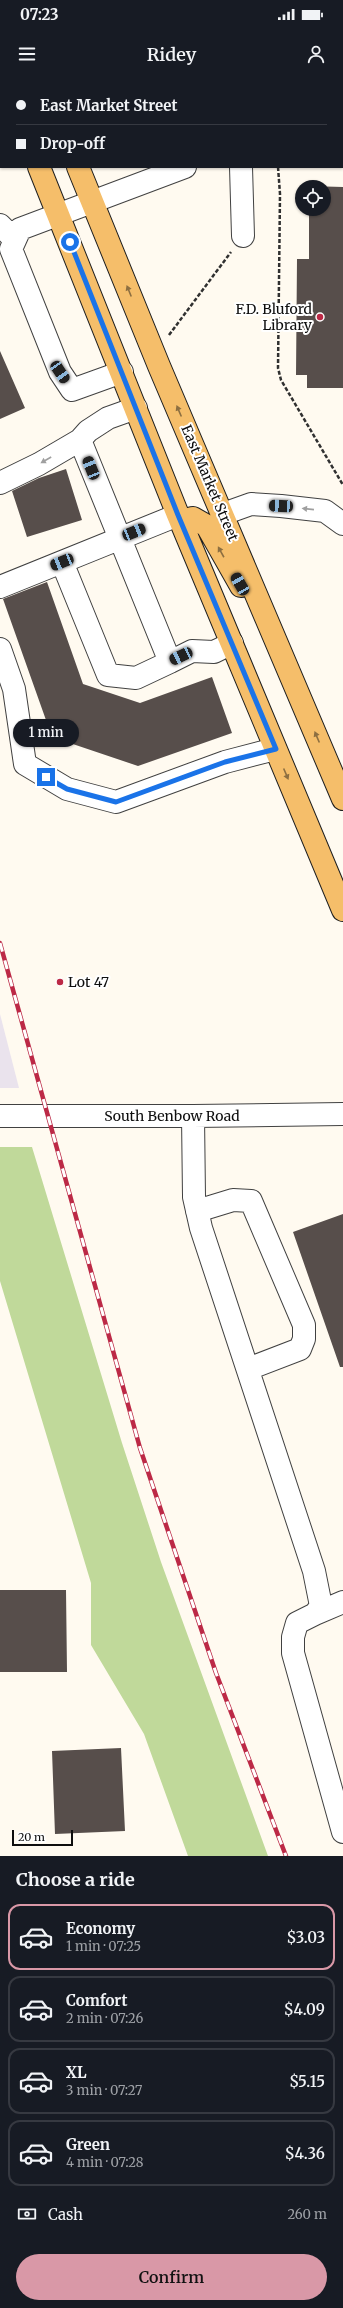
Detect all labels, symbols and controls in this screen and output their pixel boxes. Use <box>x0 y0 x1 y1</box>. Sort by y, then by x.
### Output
text: 07:23 <box>20 5 59 24</box>
icon: menu <box>16 43 38 65</box>
text: Ridey <box>147 43 196 66</box>
icon: person <box>305 43 327 65</box>
text: East Market Street <box>40 96 178 115</box>
text: Drop-off <box>40 134 105 153</box>
map controls <box>295 180 331 216</box>
button: locate <box>295 180 331 216</box>
route start <box>61 233 79 251</box>
one-way arrow <box>126 285 132 297</box>
place label: F.D. Bluford Library <box>236 300 313 334</box>
marker: F.D. Bluford Library <box>315 312 325 322</box>
car <box>48 359 72 385</box>
one-way arrow <box>176 406 182 417</box>
street label: East Market Street <box>177 422 243 544</box>
car <box>81 455 101 481</box>
one-way arrow <box>40 456 52 463</box>
car <box>269 499 293 513</box>
one-way arrow <box>302 506 315 512</box>
car <box>121 522 147 542</box>
one-way arrow <box>218 546 224 558</box>
car <box>49 552 75 572</box>
car <box>229 571 251 597</box>
car <box>168 645 194 667</box>
callout: 1 min <box>13 719 79 747</box>
text: 1 min <box>29 724 63 741</box>
one-way arrow <box>314 732 320 743</box>
route end <box>37 768 55 786</box>
one-way arrow <box>283 768 289 780</box>
place label: Lot 47 <box>68 973 109 991</box>
marker: Lot 47 <box>55 977 65 987</box>
street label: South Benbow Road <box>104 1107 240 1125</box>
scale bar <box>12 1828 73 1847</box>
text: 20 m <box>18 1830 45 1844</box>
text: Choose a ride <box>16 1868 135 1891</box>
icon: car <box>18 1919 54 1955</box>
text: Economy <box>66 1919 135 1938</box>
text: $3.03 <box>286 1928 325 1947</box>
text: 1 min · 07:25 <box>66 1938 141 1955</box>
icon: car <box>18 1991 54 2027</box>
text: Comfort <box>66 1991 127 2010</box>
text: $4.09 <box>284 2000 325 2019</box>
text: 2 min · 07:26 <box>66 2010 143 2027</box>
icon: car <box>18 2063 54 2099</box>
text: XL <box>66 2063 87 2082</box>
text: $5.15 <box>289 2072 325 2091</box>
text: 3 min · 07:27 <box>66 2082 142 2099</box>
icon: car <box>18 2135 54 2171</box>
text: Green <box>66 2135 110 2154</box>
text: $4.36 <box>285 2144 325 2163</box>
text: 4 min · 07:28 <box>66 2154 144 2171</box>
icon: cash <box>16 2203 38 2225</box>
text: Cash <box>48 2205 83 2224</box>
text: 260 m <box>287 2206 327 2223</box>
button: Confirm <box>16 2254 327 2300</box>

